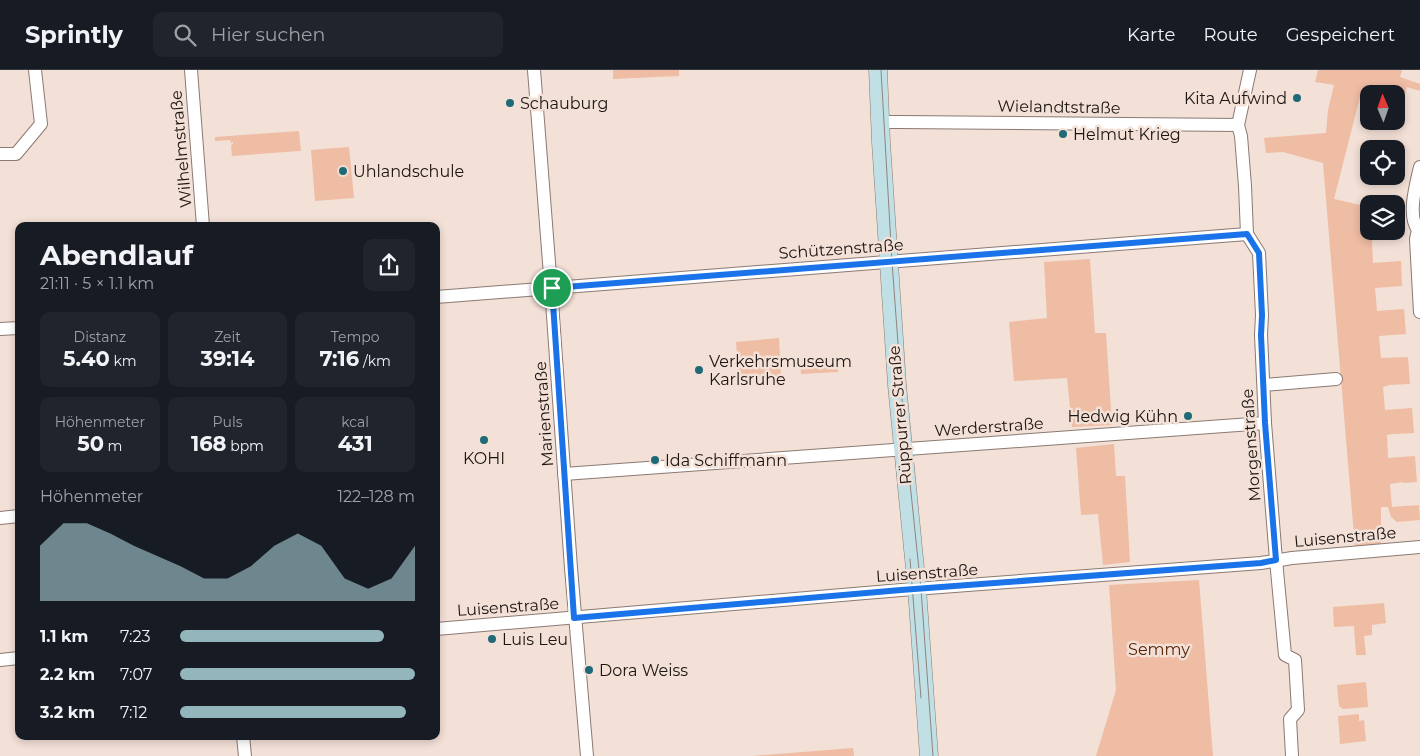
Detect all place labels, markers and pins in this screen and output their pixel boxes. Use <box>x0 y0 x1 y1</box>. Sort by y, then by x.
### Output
place label: Kita Aufwind <box>1184 89 1287 108</box>
marker: Kita Aufwind <box>1291 92 1303 104</box>
place label: Schauburg <box>520 94 609 113</box>
marker: Schauburg <box>504 97 516 109</box>
place label: Helmut Krieg <box>1073 125 1181 144</box>
marker: Helmut Krieg <box>1057 128 1069 140</box>
place label: Uhlandschule <box>353 162 464 181</box>
marker: Uhlandschule <box>337 165 349 177</box>
pin <box>531 267 573 309</box>
place label: Verkehrsmuseum Karlsruhe <box>709 352 852 389</box>
marker: Verkehrsmuseum Karlsruhe <box>693 364 705 376</box>
place label: Hedwig Kühn <box>1068 407 1178 426</box>
marker: Hedwig Kühn <box>1182 410 1194 422</box>
marker: KOHI <box>478 434 490 446</box>
place label: KOHI <box>463 449 505 468</box>
place label: Ida Schiffmann <box>665 451 787 470</box>
marker: Ida Schiffmann <box>649 454 661 466</box>
place label: Luis Leu <box>502 630 568 649</box>
marker: Luis Leu <box>486 633 498 645</box>
place label: Dora Weiss <box>599 661 688 680</box>
marker: Dora Weiss <box>583 664 595 676</box>

